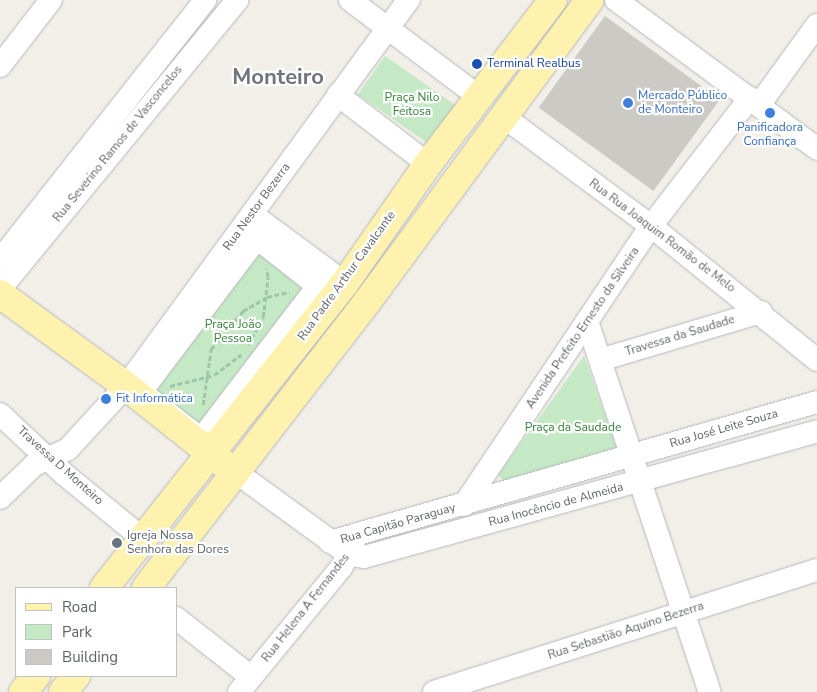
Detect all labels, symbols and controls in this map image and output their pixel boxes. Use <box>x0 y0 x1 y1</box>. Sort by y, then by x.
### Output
place label: Terminal Realbus <box>487 57 581 71</box>
marker: Terminal Realbus <box>471 58 483 70</box>
street label: Rua Severino Ramos de Vasconcelos <box>50 63 186 225</box>
district label: Monteiro <box>232 65 324 91</box>
place label: Mercado Público de Monteiro <box>638 89 727 117</box>
park label: Praça Nilo Feitosa <box>385 91 439 119</box>
marker: Mercado Público de Monteiro <box>622 97 634 109</box>
marker: Panificadora Confiança <box>764 107 776 119</box>
place label: Panificadora Confiança <box>737 121 803 149</box>
street label: Rua Nestor Bezerra <box>220 160 294 254</box>
street label: Rua Rua Joaquim Romão de Melo <box>586 176 738 296</box>
street label: Rua Padre Arthur Cavalcante <box>295 209 399 343</box>
street label: Avenida Prefeito Ernesto da Silveira <box>523 244 643 412</box>
street label: Travessa da Saudade <box>623 312 737 360</box>
park label: Praça João Pessoa <box>205 318 261 346</box>
place label: Fit Informática <box>116 392 193 406</box>
marker: Fit Informática <box>100 393 112 405</box>
street label: Rua José Leite Souza <box>668 407 780 451</box>
park label: Praça da Saudade <box>525 421 621 435</box>
street label: Travessa D Monteiro <box>14 424 106 508</box>
street label: Rua Inocêncio de Almeida <box>487 480 625 530</box>
street label: Rua Capitão Paraguay <box>339 501 457 547</box>
place label: Igreja Nossa Senhora das Dores <box>127 529 229 557</box>
marker: Igreja Nossa Senhora das Dores <box>111 537 123 549</box>
street label: Rua Helena A Fernandes <box>259 551 353 665</box>
legend <box>15 587 178 677</box>
text: Road <box>62 597 97 617</box>
street label: Rua Sebastião Aquino Bezerra <box>546 599 706 663</box>
text: Park <box>62 622 92 642</box>
text: Building <box>62 647 118 667</box>

